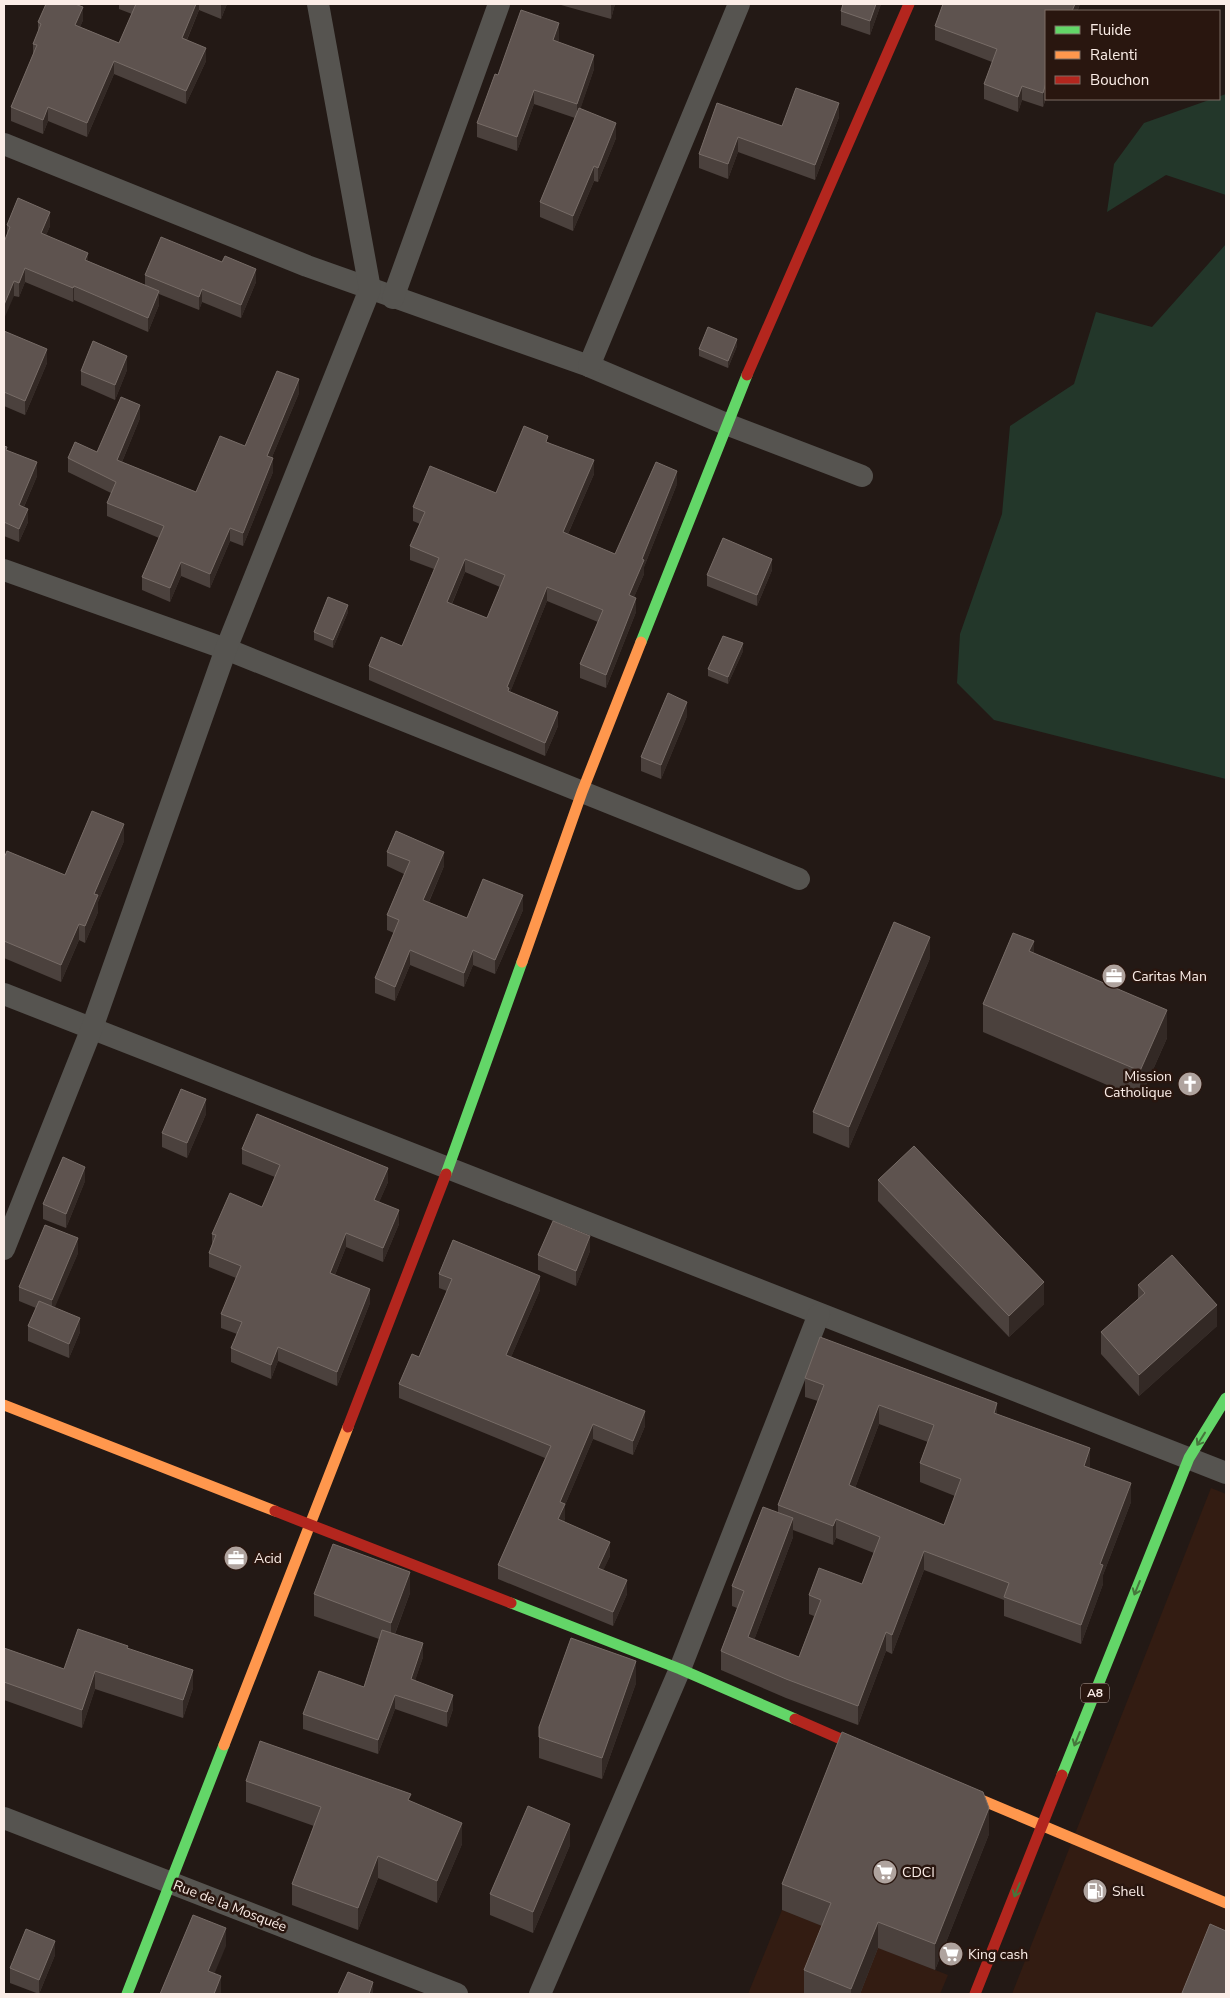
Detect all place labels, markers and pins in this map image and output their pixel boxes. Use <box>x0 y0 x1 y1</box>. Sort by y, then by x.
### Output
office icon: Caritas Man <box>1101 963 1127 989</box>
place label: Caritas Man <box>1132 967 1207 986</box>
place label: Mission Catholique <box>1104 1067 1172 1102</box>
church icon: Mission Catholique <box>1177 1071 1203 1097</box>
office icon: Acid <box>223 1545 249 1571</box>
place label: Acid <box>254 1549 282 1568</box>
supermarket icon: CDCI <box>872 1859 898 1885</box>
place label: CDCI <box>902 1863 935 1882</box>
fuel station icon: Shell <box>1082 1878 1108 1904</box>
place label: Shell <box>1112 1882 1145 1901</box>
supermarket icon: King cash <box>938 1941 964 1967</box>
place label: King cash <box>968 1945 1028 1964</box>

